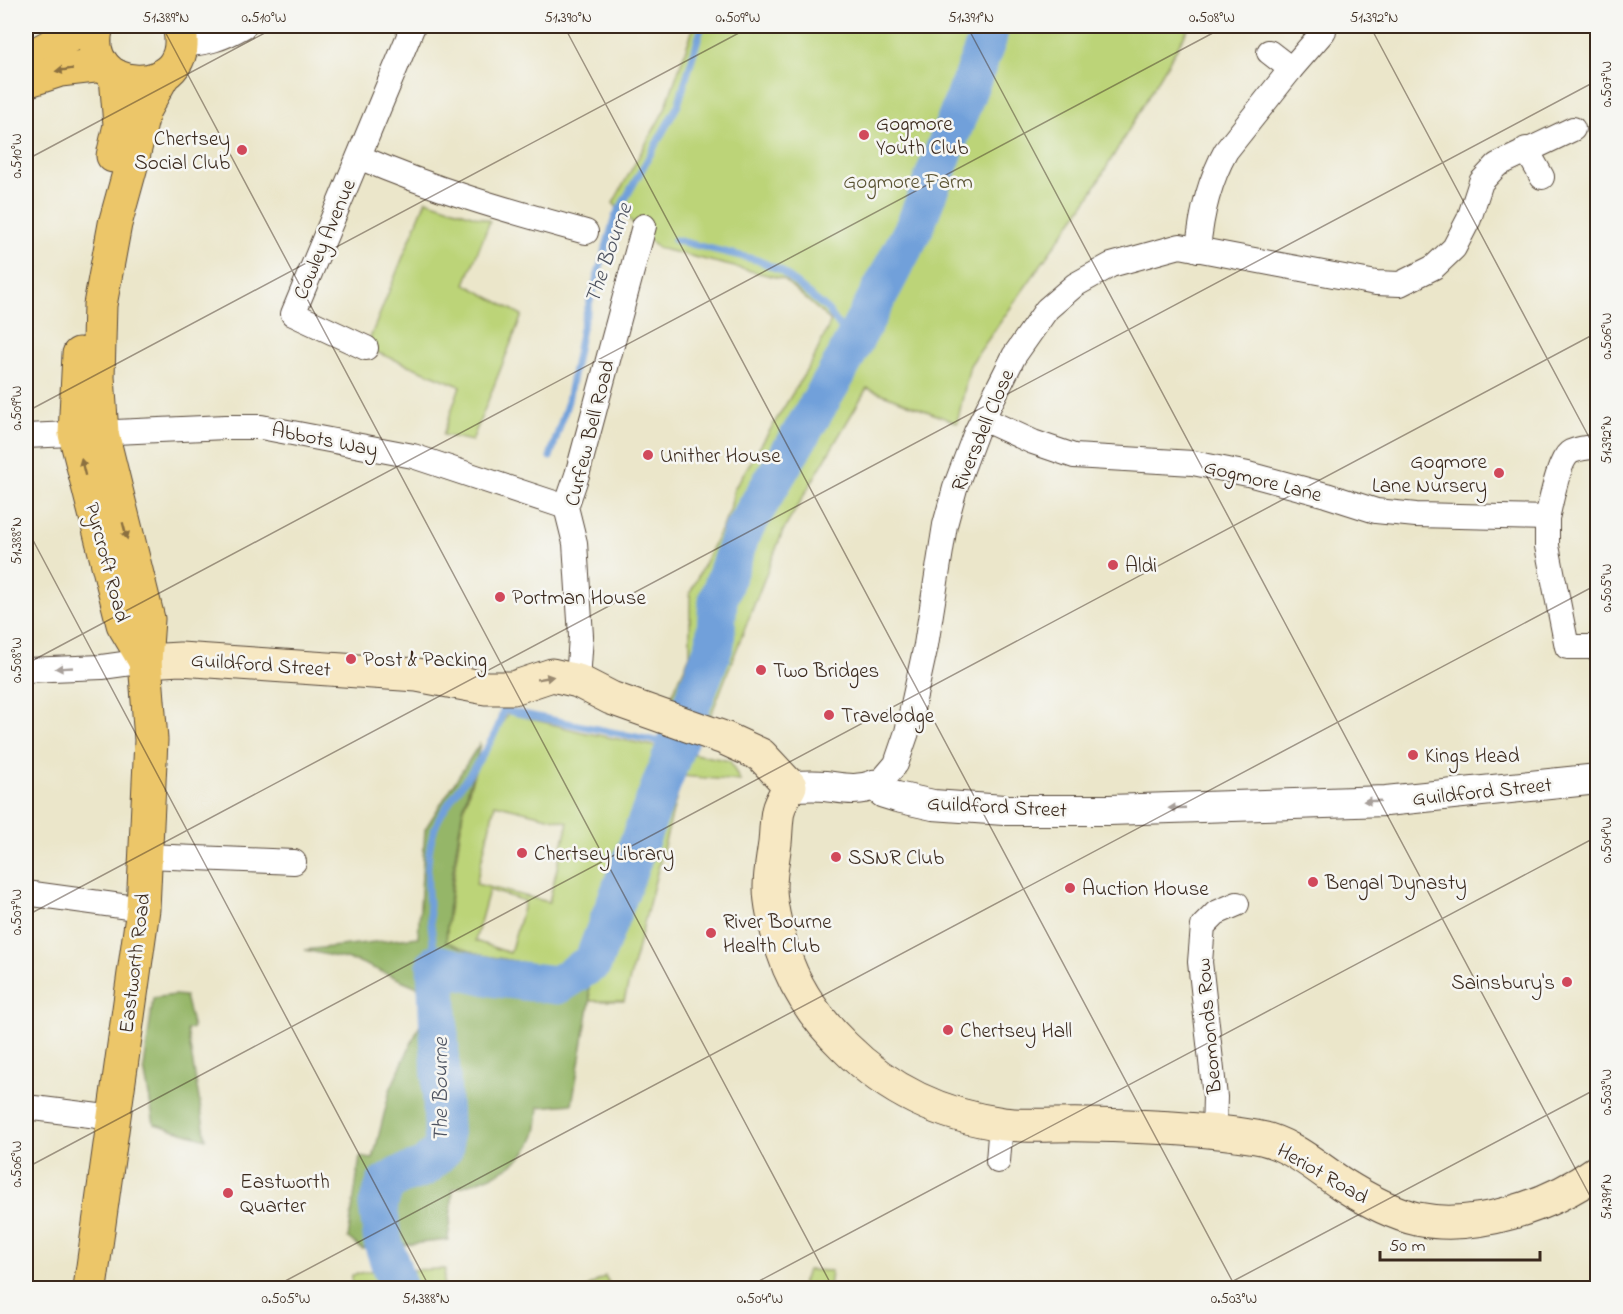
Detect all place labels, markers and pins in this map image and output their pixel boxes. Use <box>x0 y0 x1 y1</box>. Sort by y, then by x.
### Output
place label: Gogmore Youth Club <box>876 110 968 164</box>
place label: Chertsey Social Club <box>134 125 230 179</box>
marker: Gogmore Youth Club <box>857 128 871 142</box>
marker: Chertsey Social Club <box>235 143 249 157</box>
place label: Unither House <box>660 442 781 472</box>
marker: Unither House <box>641 448 655 462</box>
place label: Gogmore Lane Nursery <box>1372 448 1488 504</box>
marker: Gogmore Lane Nursery <box>1492 466 1506 480</box>
place label: Aldi <box>1125 552 1157 582</box>
marker: Aldi <box>1106 558 1120 572</box>
place label: Portman House <box>512 584 646 614</box>
marker: Portman House <box>493 590 507 604</box>
place label: Post & Packing <box>363 646 487 678</box>
marker: Post & Packing <box>344 652 358 666</box>
place label: Two Bridges <box>773 657 879 689</box>
marker: Two Bridges <box>754 663 768 677</box>
place label: Travelodge <box>841 702 935 734</box>
marker: Travelodge <box>822 708 836 722</box>
place label: Kings Head <box>1425 742 1520 774</box>
marker: Kings Head <box>1406 748 1420 762</box>
place label: Chertsey Library <box>534 840 674 872</box>
place label: SSNR Club <box>848 844 944 874</box>
marker: Chertsey Library <box>515 846 529 860</box>
marker: SSNR Club <box>829 850 843 864</box>
place label: Bengal Dynasty <box>1324 869 1467 901</box>
place label: Auction House <box>1082 875 1209 905</box>
marker: Bengal Dynasty <box>1306 875 1320 889</box>
marker: Auction House <box>1063 881 1077 895</box>
place label: River Bourne Health Club <box>723 908 832 962</box>
marker: River Bourne Health Club <box>704 926 718 940</box>
place label: Sainsbury's <box>1451 969 1555 1001</box>
marker: Sainsbury's <box>1560 975 1574 989</box>
place label: Chertsey Hall <box>960 1017 1072 1049</box>
marker: Chertsey Hall <box>941 1023 955 1037</box>
place label: Eastworth Quarter <box>240 1168 330 1222</box>
marker: Eastworth Quarter <box>221 1186 235 1200</box>

